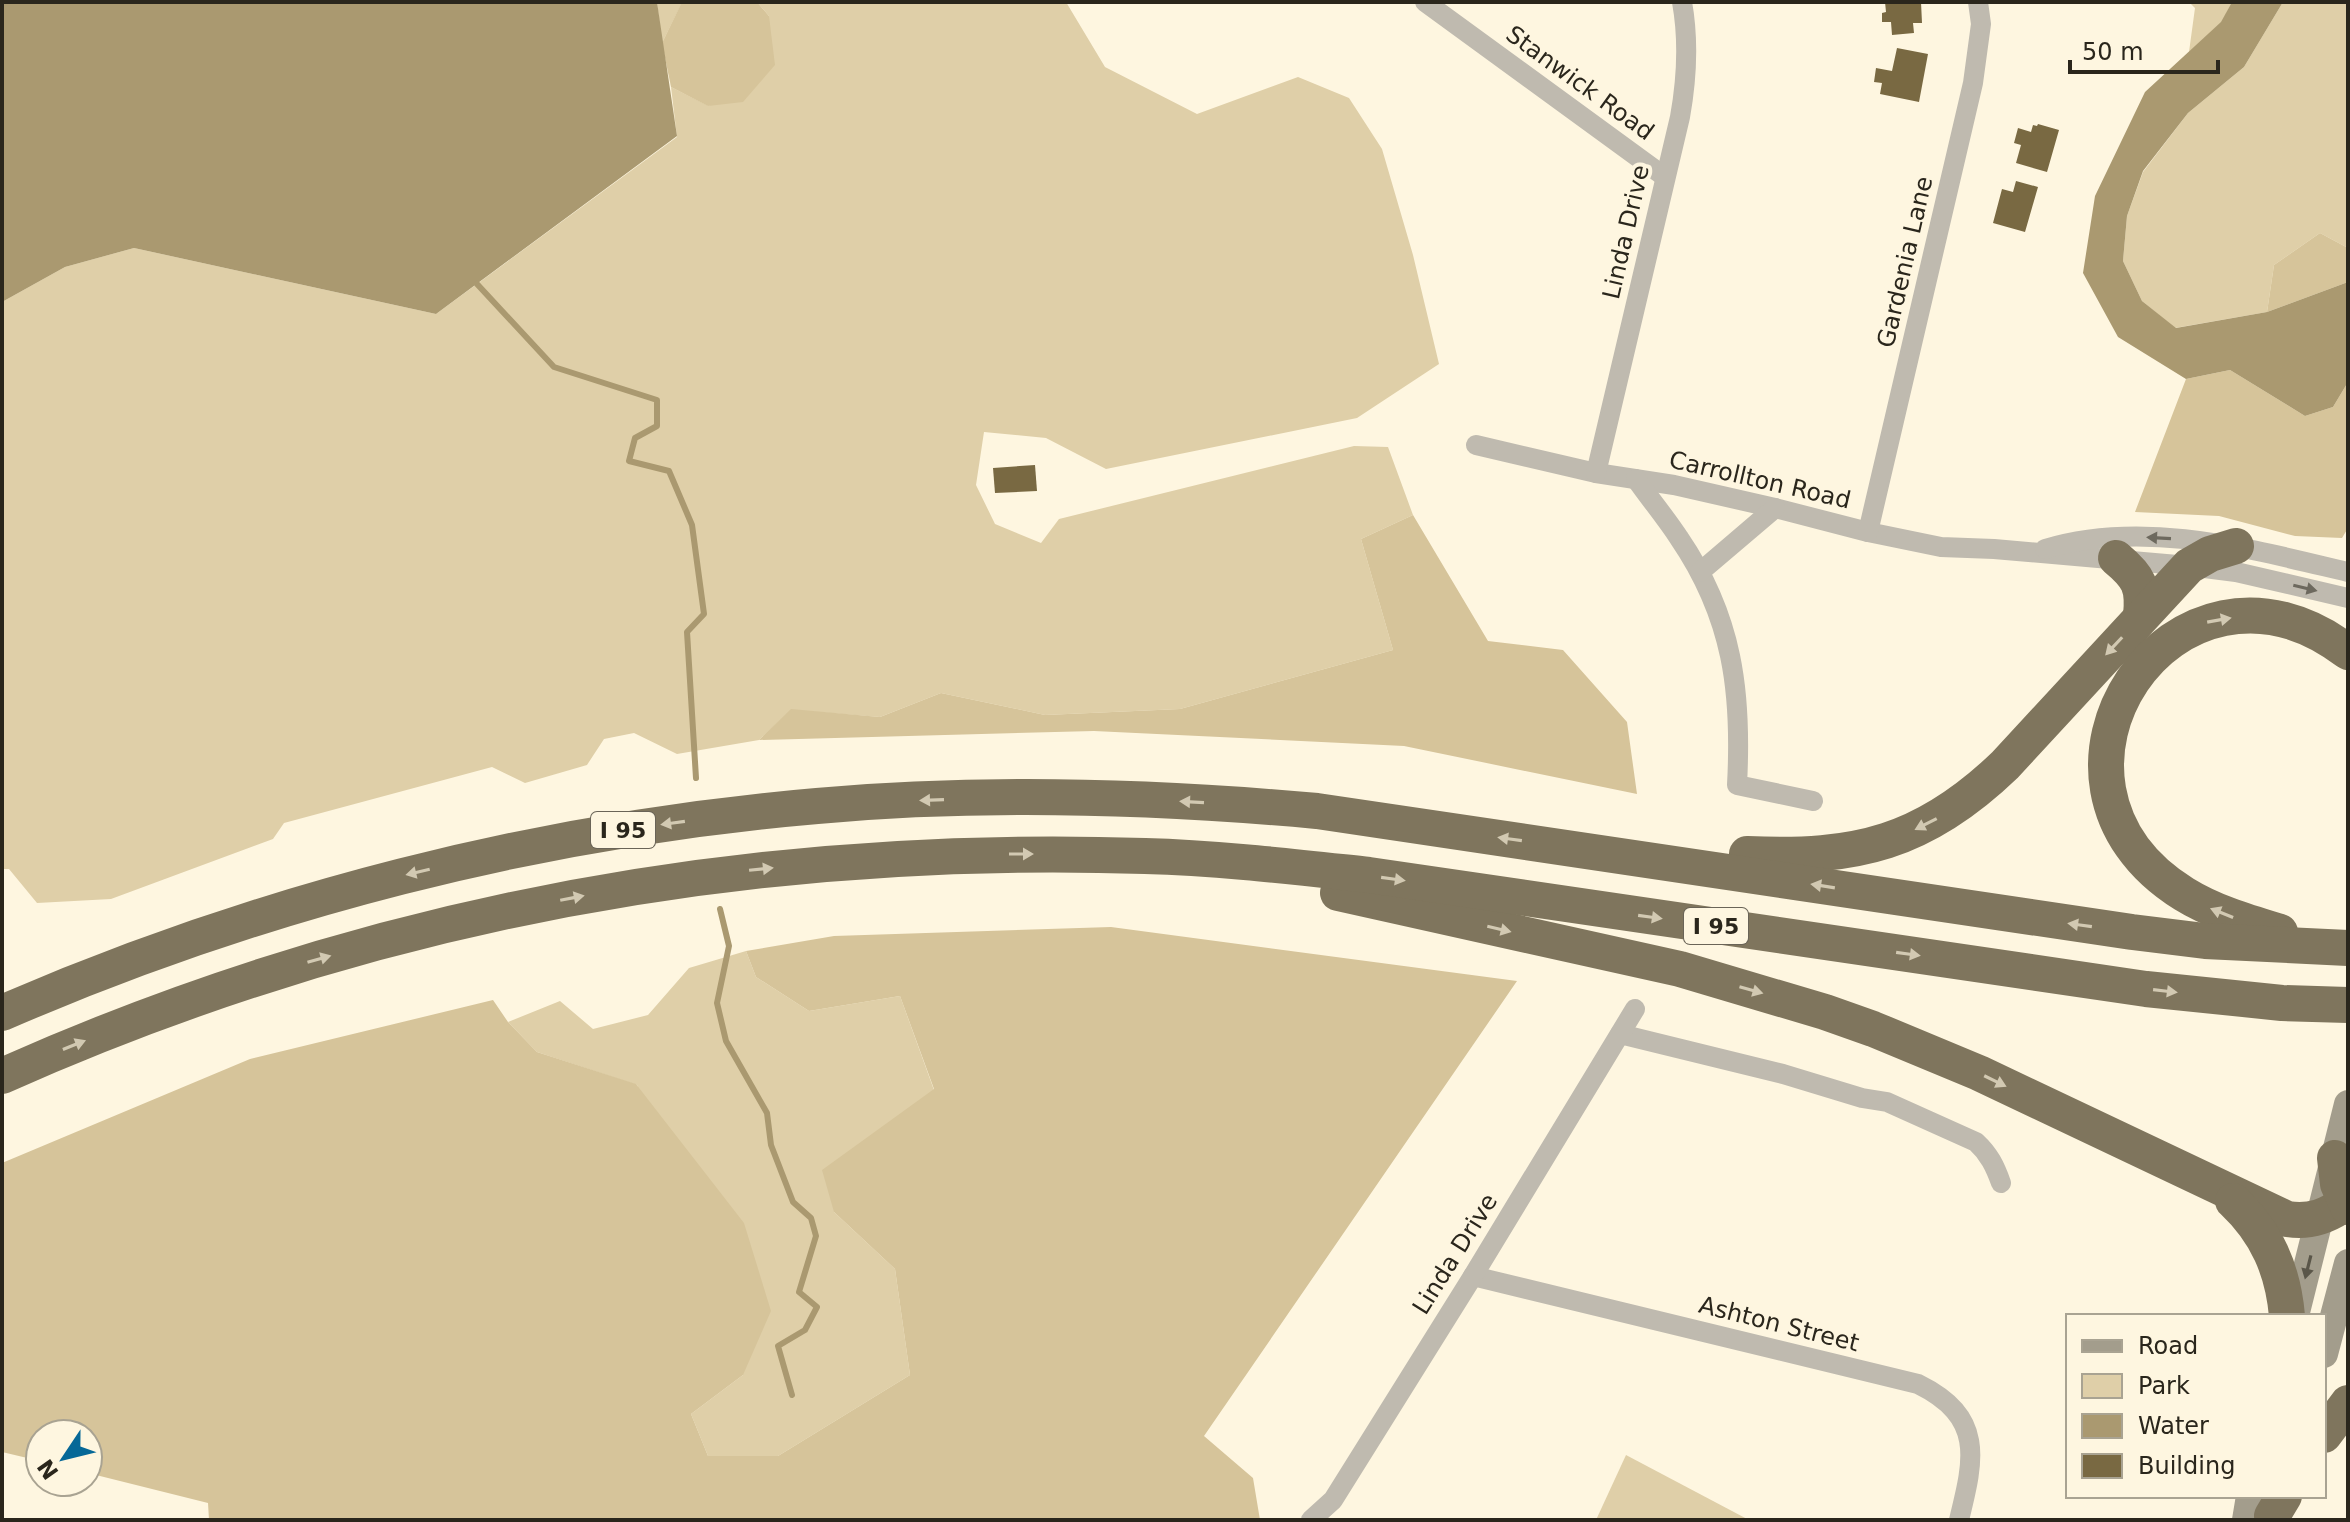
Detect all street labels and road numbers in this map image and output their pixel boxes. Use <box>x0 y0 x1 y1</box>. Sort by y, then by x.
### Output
street label: Stanwick Road <box>1501 20 1659 146</box>
street label: Linda Drive <box>1597 162 1655 302</box>
street label: Gardenia Lane <box>1872 174 1938 350</box>
street label: Carrollton Road <box>1667 446 1853 514</box>
road number: I 95 <box>591 812 655 848</box>
road number: I 95 <box>1684 908 1748 944</box>
street label: Linda Drive <box>1407 1189 1503 1319</box>
street label: Ashton Street <box>1696 1291 1862 1357</box>

